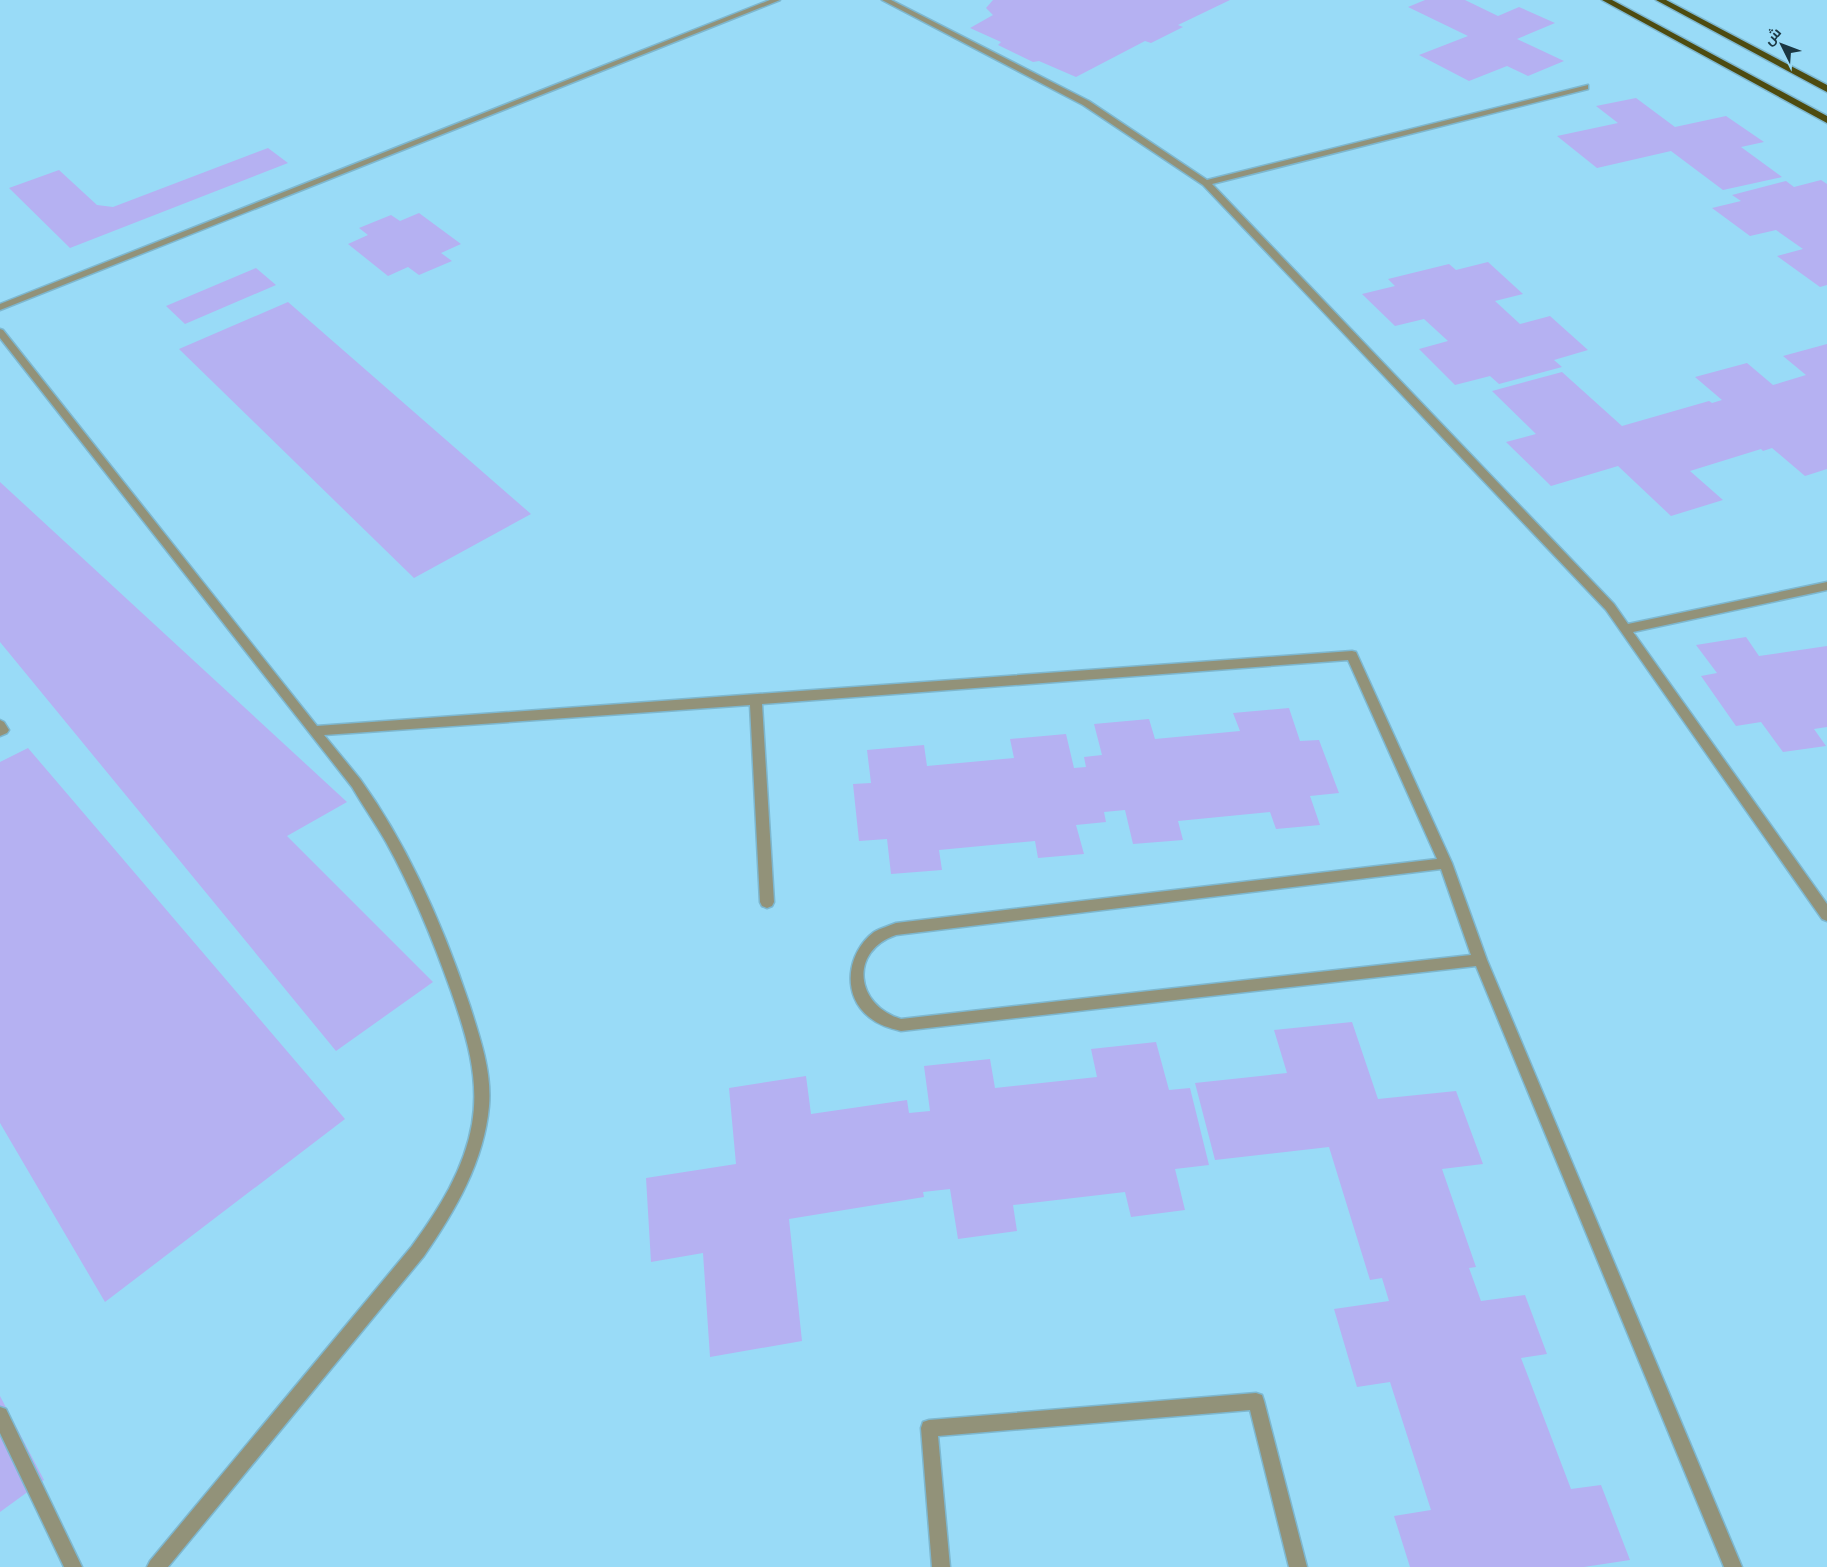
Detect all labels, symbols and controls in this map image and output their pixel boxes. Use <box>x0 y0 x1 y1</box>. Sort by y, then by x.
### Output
north arrow <box>1757 20 1807 70</box>
text: ش <box>1758 22 1786 50</box>

